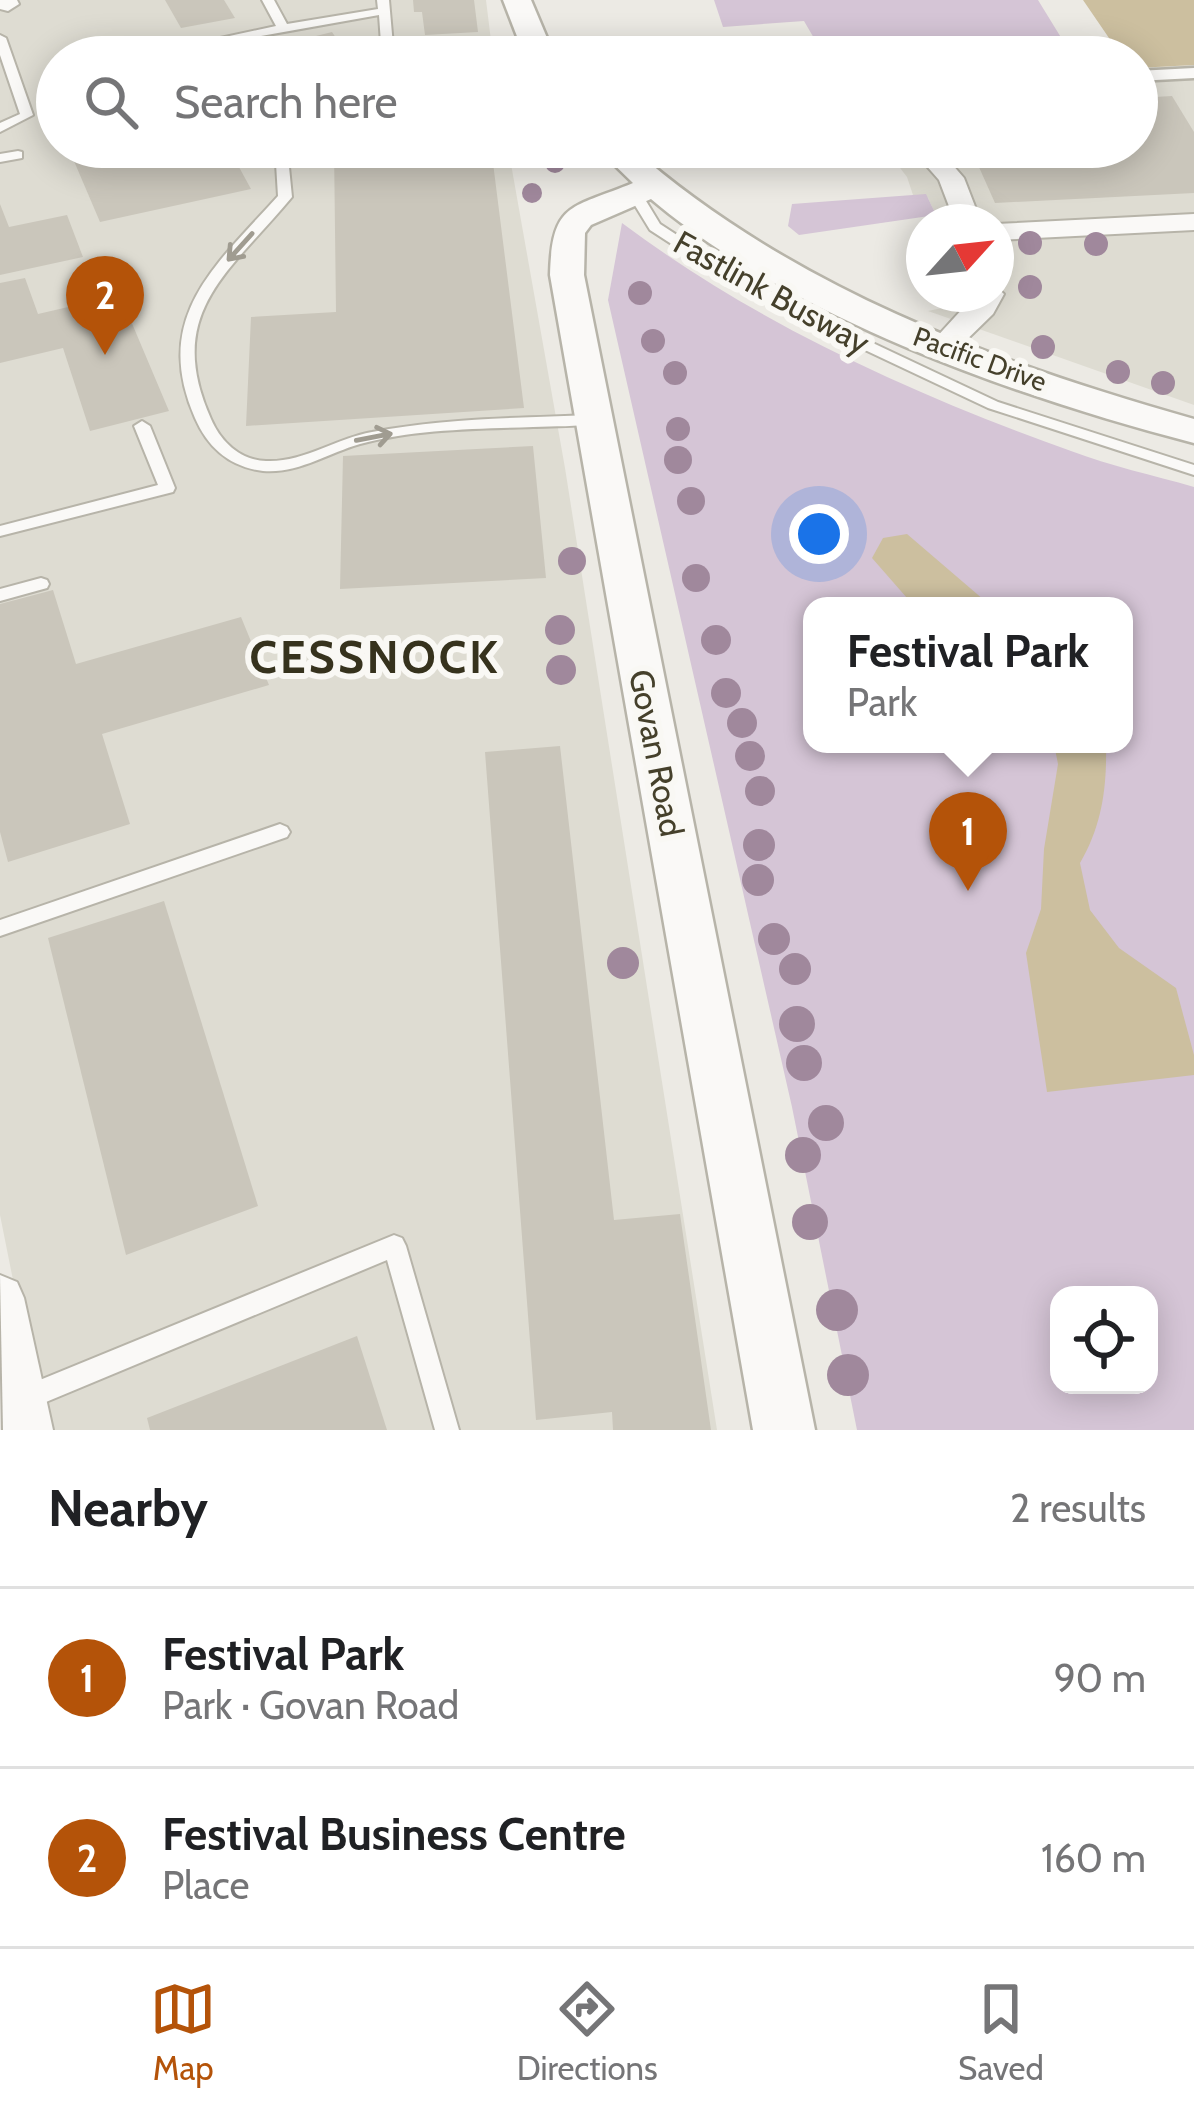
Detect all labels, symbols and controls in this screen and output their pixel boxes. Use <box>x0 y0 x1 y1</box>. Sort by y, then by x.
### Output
search box <box>36 36 1158 168</box>
icon: search <box>78 69 144 135</box>
text: Search here <box>174 75 398 129</box>
north arrow <box>906 204 1014 312</box>
street label: Fastlink Busway <box>667 222 877 362</box>
one-way arrow <box>227 231 254 261</box>
pin: 2 <box>66 256 144 355</box>
street label: Pacific Drive <box>909 320 1051 398</box>
one-way arrow <box>354 425 393 447</box>
your location <box>789 504 849 564</box>
popup <box>803 597 1133 753</box>
text: Festival Park <box>847 624 1089 678</box>
district label: CESSNOCK <box>250 630 500 684</box>
street label: Govan Road <box>621 666 693 840</box>
text: Park <box>847 678 917 726</box>
pin: 1 <box>929 792 1007 891</box>
map controls <box>1050 1286 1158 1394</box>
button: locate <box>1050 1286 1158 1394</box>
text: Nearby <box>48 1477 208 1539</box>
text: 2 results <box>1010 1484 1146 1532</box>
text: Festival Park <box>162 1627 404 1681</box>
text: 1 <box>80 1654 94 1702</box>
text: 90 m <box>1054 1654 1146 1702</box>
text: Park · Govan Road <box>162 1681 459 1729</box>
text: Festival Business Centre <box>162 1807 626 1861</box>
text: 2 <box>77 1834 97 1882</box>
text: 160 m <box>1041 1834 1146 1882</box>
text: Place <box>162 1861 249 1909</box>
tab: Map <box>150 1976 216 2088</box>
tab: Directions <box>517 1976 658 2088</box>
tab: Saved <box>958 1976 1044 2088</box>

